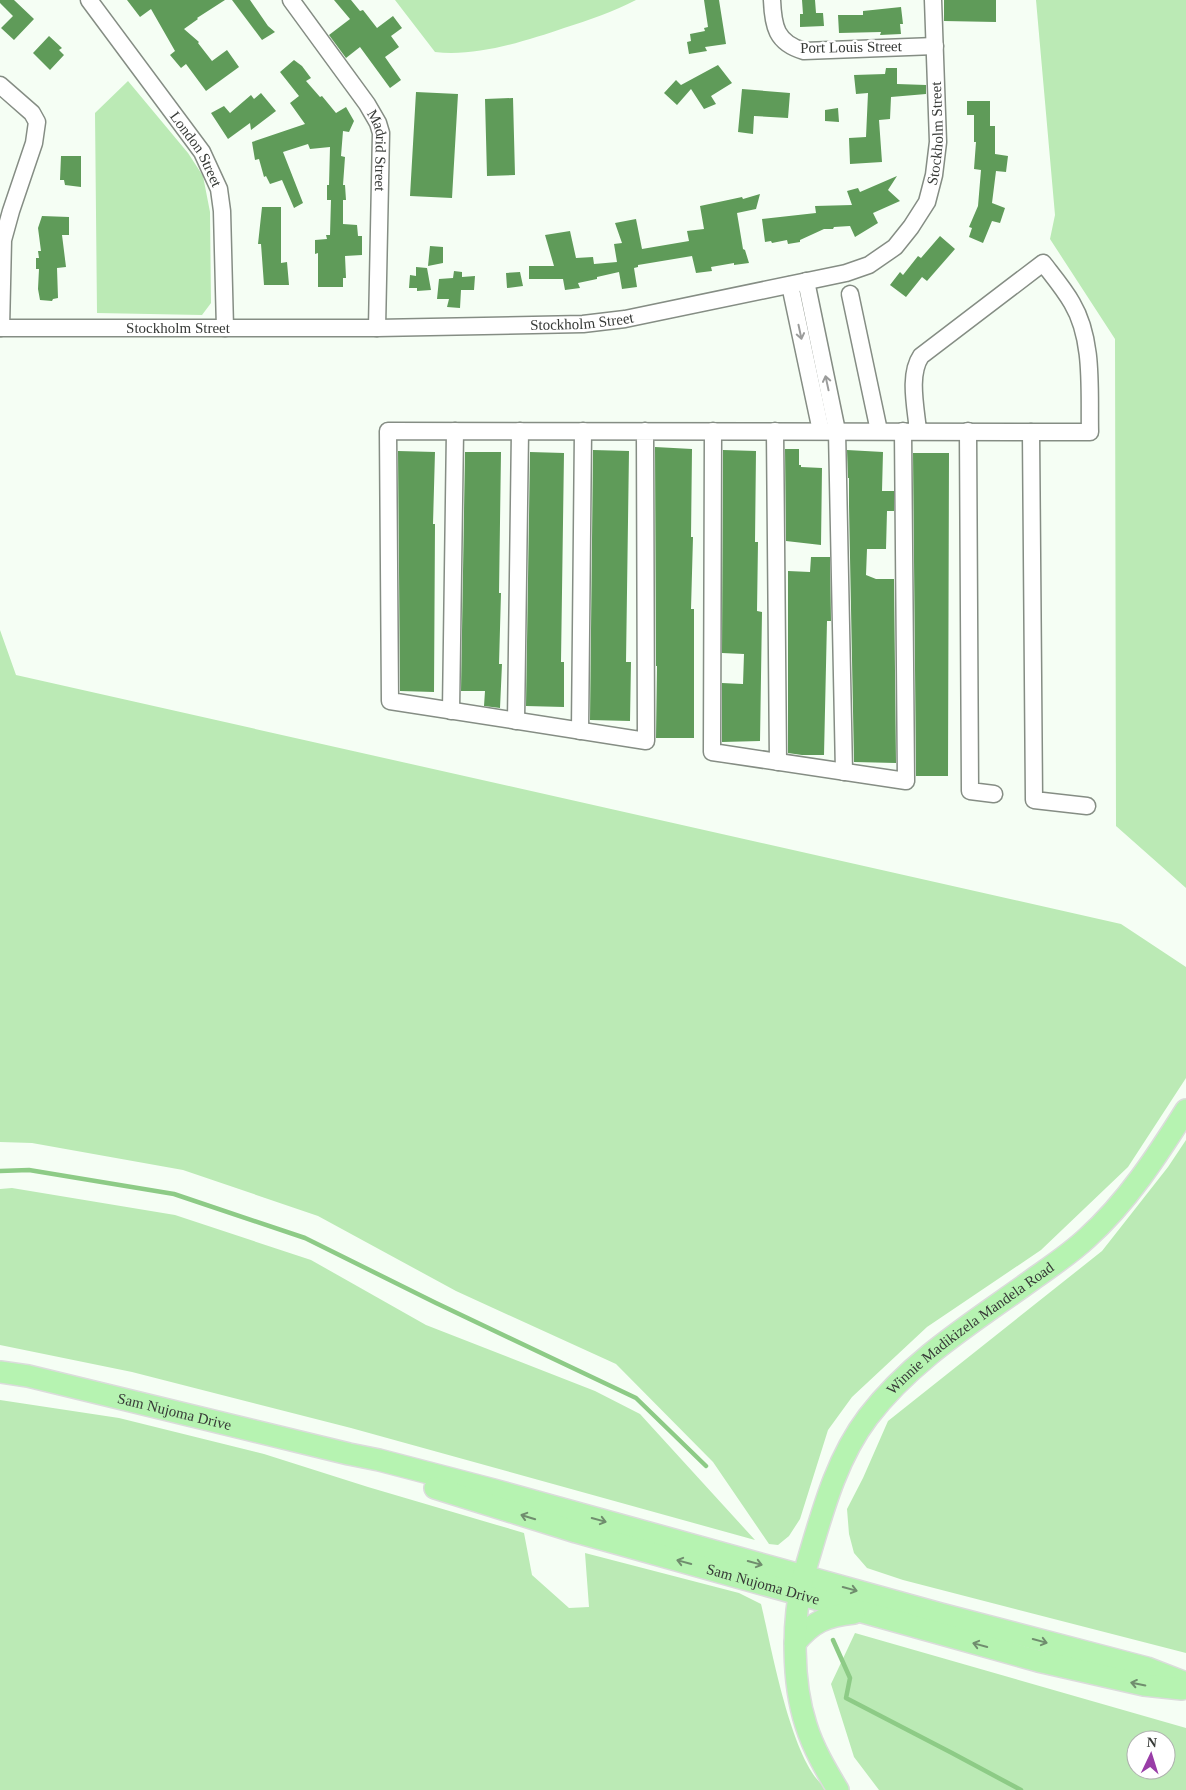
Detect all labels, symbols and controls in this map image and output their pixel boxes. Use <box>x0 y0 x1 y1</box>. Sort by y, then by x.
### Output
street label: Port Louis Street <box>800 38 903 56</box>
street label: Stockholm Street <box>924 80 946 187</box>
street label: Madrid Street <box>364 107 390 192</box>
street label: London Street <box>167 109 225 190</box>
street label: Stockholm Street <box>530 309 636 333</box>
street label: Stockholm Street <box>126 320 231 336</box>
one-way arrow <box>796 324 805 340</box>
one-way arrow <box>822 375 831 391</box>
street label: Winnie Madikizela Mandela Road <box>883 1259 1057 1398</box>
street label: Sam Nujoma Drive <box>116 1390 233 1433</box>
one-way arrow <box>520 1512 536 1522</box>
one-way arrow <box>590 1516 606 1526</box>
one-way arrow <box>677 1557 693 1567</box>
one-way arrow <box>747 1559 763 1569</box>
street label: Sam Nujoma Drive <box>705 1561 822 1608</box>
one-way arrow <box>841 1585 857 1595</box>
one-way arrow <box>1032 1637 1048 1646</box>
one-way arrow <box>972 1640 988 1650</box>
one-way arrow <box>1130 1679 1146 1688</box>
north arrow <box>1126 1730 1176 1780</box>
text: N <box>1146 1735 1157 1750</box>

